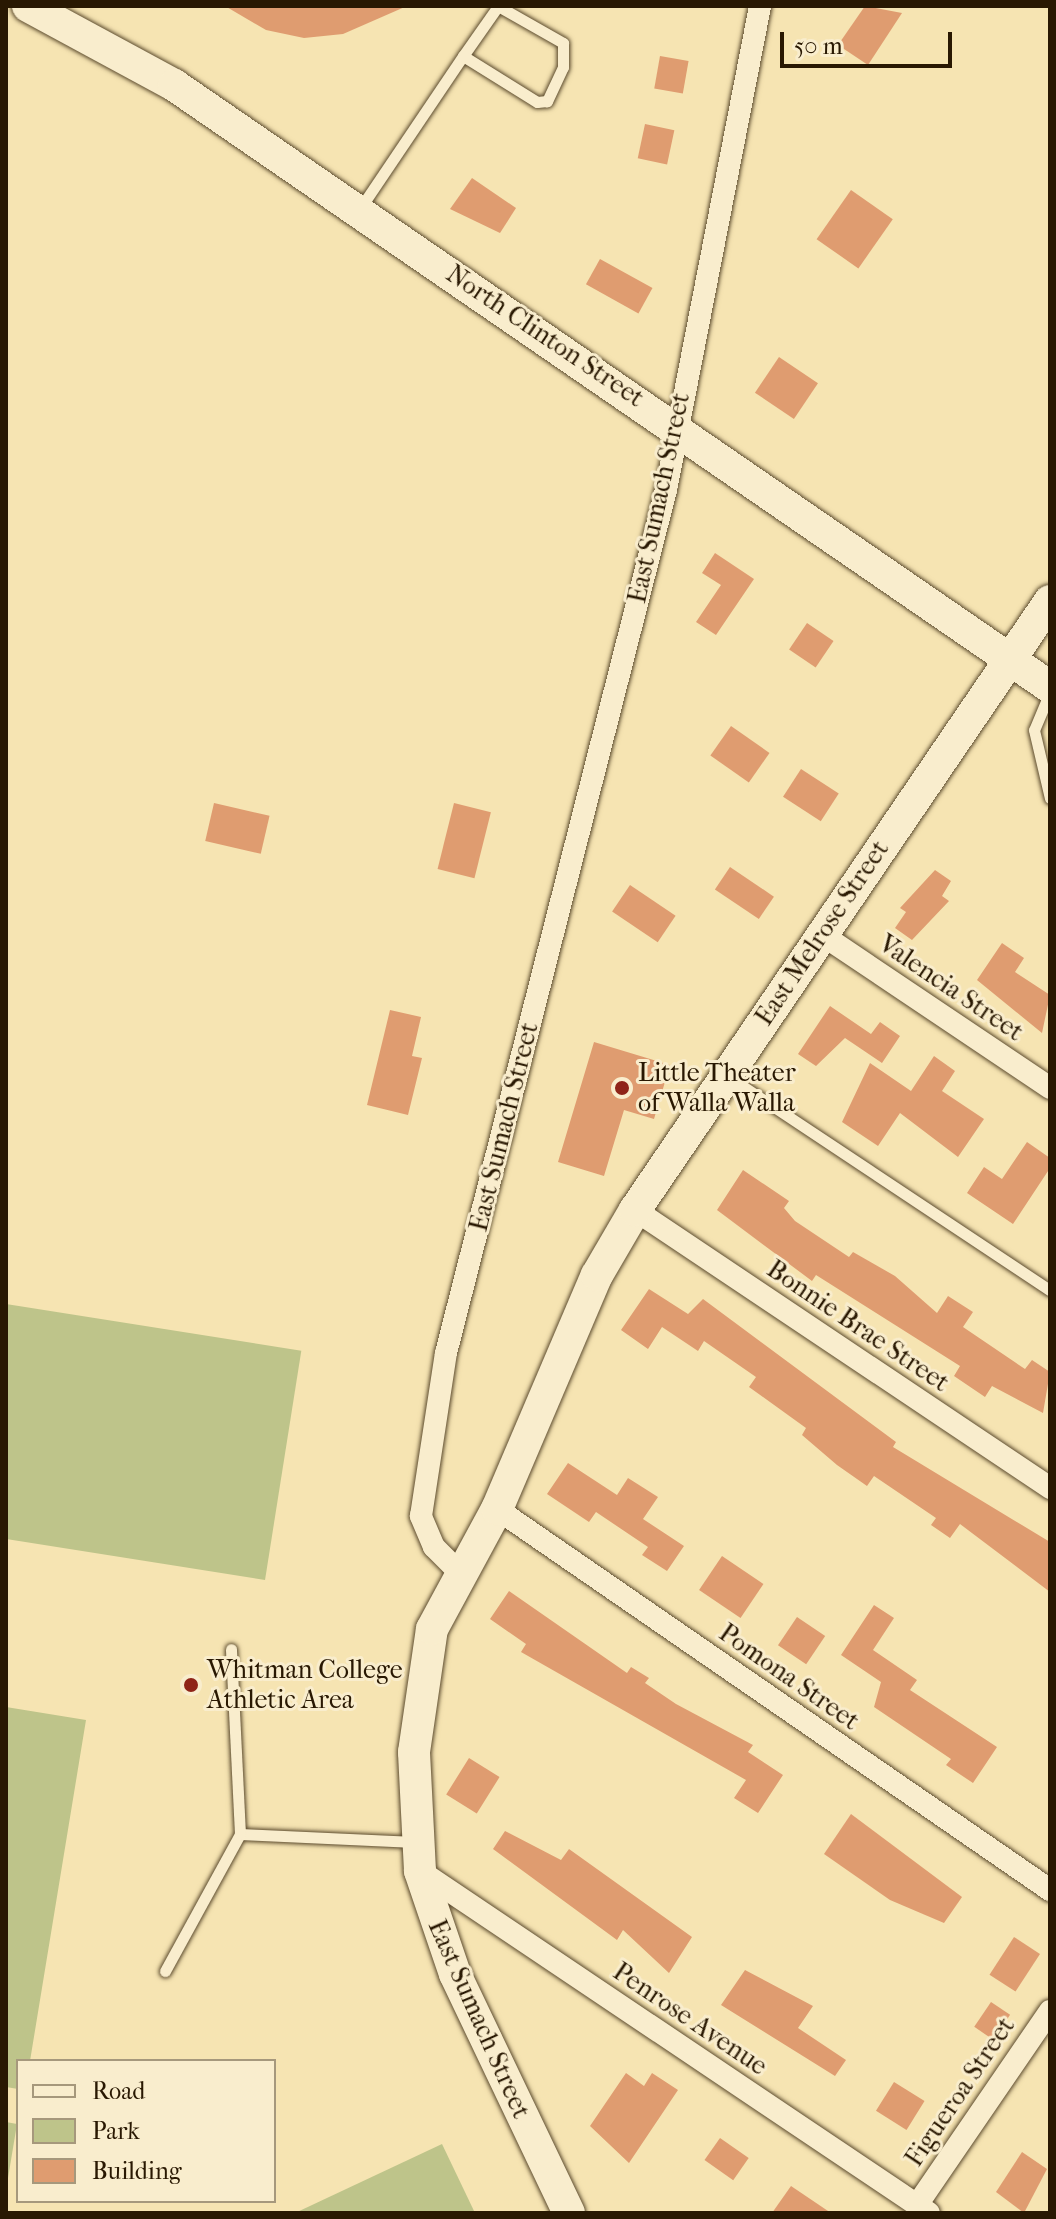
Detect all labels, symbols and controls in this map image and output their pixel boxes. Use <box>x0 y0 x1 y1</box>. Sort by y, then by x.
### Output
scale bar <box>784 16 956 66</box>
text: 50 m <box>794 32 843 60</box>
street label: North Clinton Street <box>440 258 650 414</box>
street label: East Sumach Street <box>621 390 697 606</box>
street label: East Melrose Street <box>749 835 895 1031</box>
street label: Valencia Street <box>873 928 1029 1048</box>
street label: East Sumach Street <box>463 1019 545 1235</box>
place label: Little Theater of Walla Walla <box>638 1057 796 1118</box>
marker: Little Theater of Walla Walla <box>613 1079 631 1097</box>
street label: Bonnie Brae Street <box>761 1253 955 1399</box>
street label: Pomona Street <box>713 1617 865 1737</box>
place label: Whitman College Athletic Area <box>207 1654 402 1716</box>
marker: Whitman College Athletic Area <box>182 1676 200 1694</box>
street label: East Sumach Street <box>421 1915 537 2123</box>
street label: Penrose Avenue <box>607 1956 773 2082</box>
street label: Figueroa Street <box>899 2011 1021 2173</box>
legend <box>16 2059 276 2203</box>
text: Road <box>92 2077 145 2105</box>
text: Park <box>92 2117 140 2145</box>
text: Building <box>92 2157 182 2185</box>

